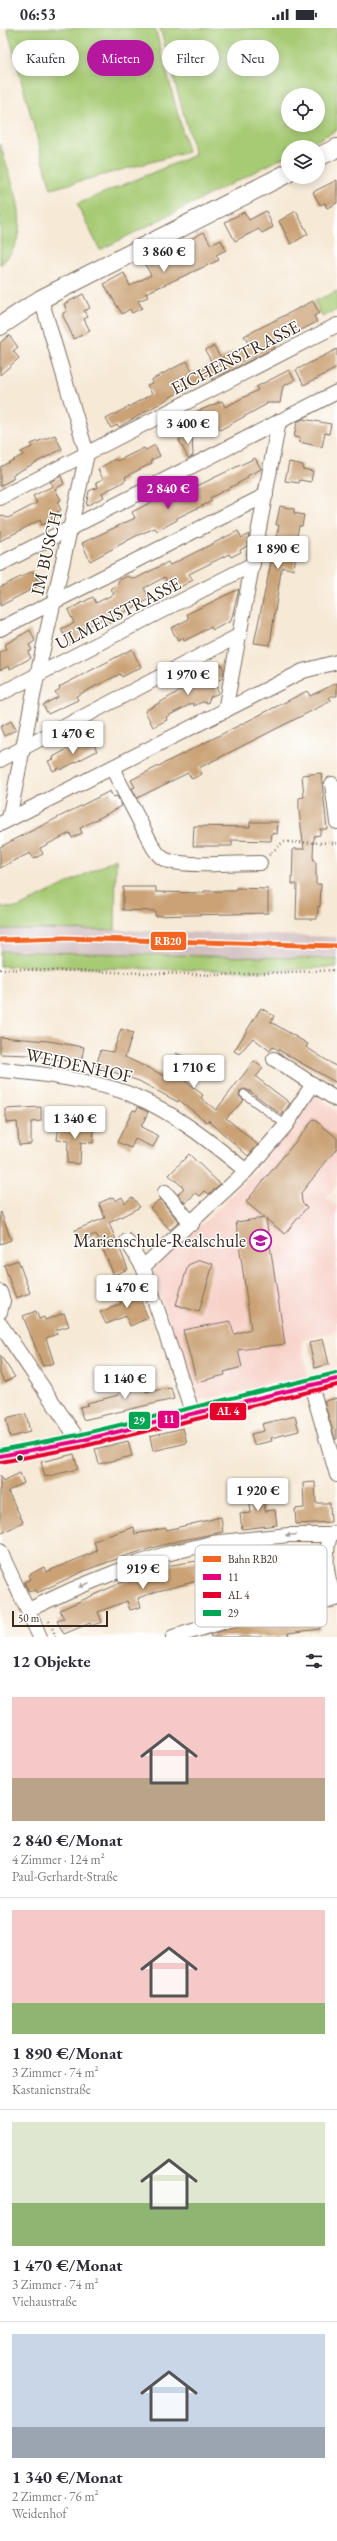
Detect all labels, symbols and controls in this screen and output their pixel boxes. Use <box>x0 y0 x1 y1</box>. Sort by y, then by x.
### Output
text: 06:53 <box>20 5 56 24</box>
chip: Kaufen <box>12 40 79 76</box>
chip: Mieten <box>87 40 154 76</box>
chip: Filter <box>162 40 219 76</box>
chip: Neu <box>227 40 279 76</box>
map controls <box>281 88 325 184</box>
button: locate <box>281 88 325 132</box>
button: layers <box>281 140 325 184</box>
pin: 3 860 € <box>127 239 201 273</box>
text: 3 860 € <box>142 243 186 260</box>
street label: EICHENSTRASSE <box>167 315 303 399</box>
pin: 3 400 € <box>151 411 225 445</box>
text: 3 400 € <box>166 415 210 432</box>
pin: 2 840 € <box>131 476 205 510</box>
text: 2 840 € <box>146 480 190 497</box>
street label: IM BUSCH <box>25 509 67 597</box>
pin: 1 890 € <box>241 536 315 570</box>
text: 1 890 € <box>256 540 300 557</box>
street label: ULMENSTRASSE <box>51 571 185 655</box>
pin: 1 970 € <box>151 662 225 696</box>
text: 1 970 € <box>166 666 210 683</box>
pin: 1 470 € <box>36 721 110 755</box>
text: 1 470 € <box>51 725 95 742</box>
line badge: RB20 <box>150 931 187 951</box>
text: RB20 <box>155 934 182 948</box>
street label: WEIDENHOF <box>24 1042 134 1088</box>
pin: 1 710 € <box>157 1055 231 1089</box>
text: 1 710 € <box>172 1059 216 1076</box>
pin: 1 340 € <box>38 1106 112 1140</box>
text: 1 340 € <box>53 1110 97 1127</box>
school or university icon: Marienschule-Realschule <box>248 1227 274 1253</box>
place label: Marienschule-Realschule <box>73 1229 246 1252</box>
pin: 1 470 € <box>90 1275 164 1309</box>
text: 1 470 € <box>105 1279 149 1296</box>
pin: 1 140 € <box>88 1366 162 1400</box>
text: 1 140 € <box>103 1370 147 1387</box>
line badge: AL 4 <box>209 1402 247 1421</box>
text: AL 4 <box>216 1404 240 1418</box>
line badge: 11 <box>157 1410 180 1429</box>
line badge: 29 <box>128 1411 151 1430</box>
text: 11 <box>163 1412 175 1426</box>
text: 29 <box>133 1413 145 1427</box>
unlabelled marker <box>15 1453 25 1463</box>
pin: 1 920 € <box>221 1478 295 1512</box>
text: 1 920 € <box>236 1482 280 1499</box>
one-way arrow <box>284 1532 297 1538</box>
legend <box>195 1545 327 1627</box>
text: Bahn RB20 <box>228 1552 277 1566</box>
pin: 919 € <box>115 1556 171 1590</box>
text: 919 € <box>126 1560 160 1577</box>
text: 11 <box>228 1570 239 1584</box>
one-way arrow <box>77 1582 89 1588</box>
text: AL 4 <box>227 1588 250 1602</box>
text: 29 <box>228 1606 239 1620</box>
scale bar <box>12 1609 108 1628</box>
text: 50 m <box>18 1611 39 1625</box>
text: 12 Objekte <box>12 1650 91 1672</box>
icon: filters <box>303 1650 325 1672</box>
icon: home <box>133 1723 205 1795</box>
text: 2 840 €/Monat <box>12 1829 123 1851</box>
text: 4 Zimmer · 124 m² <box>12 1851 105 1868</box>
text: Paul-Gerhardt-Straße <box>12 1868 118 1885</box>
icon: home <box>133 1936 205 2008</box>
text: 1 890 €/Monat <box>12 2042 123 2064</box>
text: 3 Zimmer · 74 m² <box>12 2064 98 2081</box>
text: Kastanienstraße <box>12 2081 91 2098</box>
icon: home <box>133 2148 205 2220</box>
text: 1 470 €/Monat <box>12 2254 123 2276</box>
text: 3 Zimmer · 74 m² <box>12 2276 98 2293</box>
text: Viehaustraße <box>12 2293 77 2310</box>
icon: home <box>133 2360 205 2432</box>
text: 1 340 €/Monat <box>12 2466 123 2488</box>
text: 2 Zimmer · 76 m² <box>12 2488 98 2505</box>
text: Weidenhof <box>12 2505 67 2522</box>

